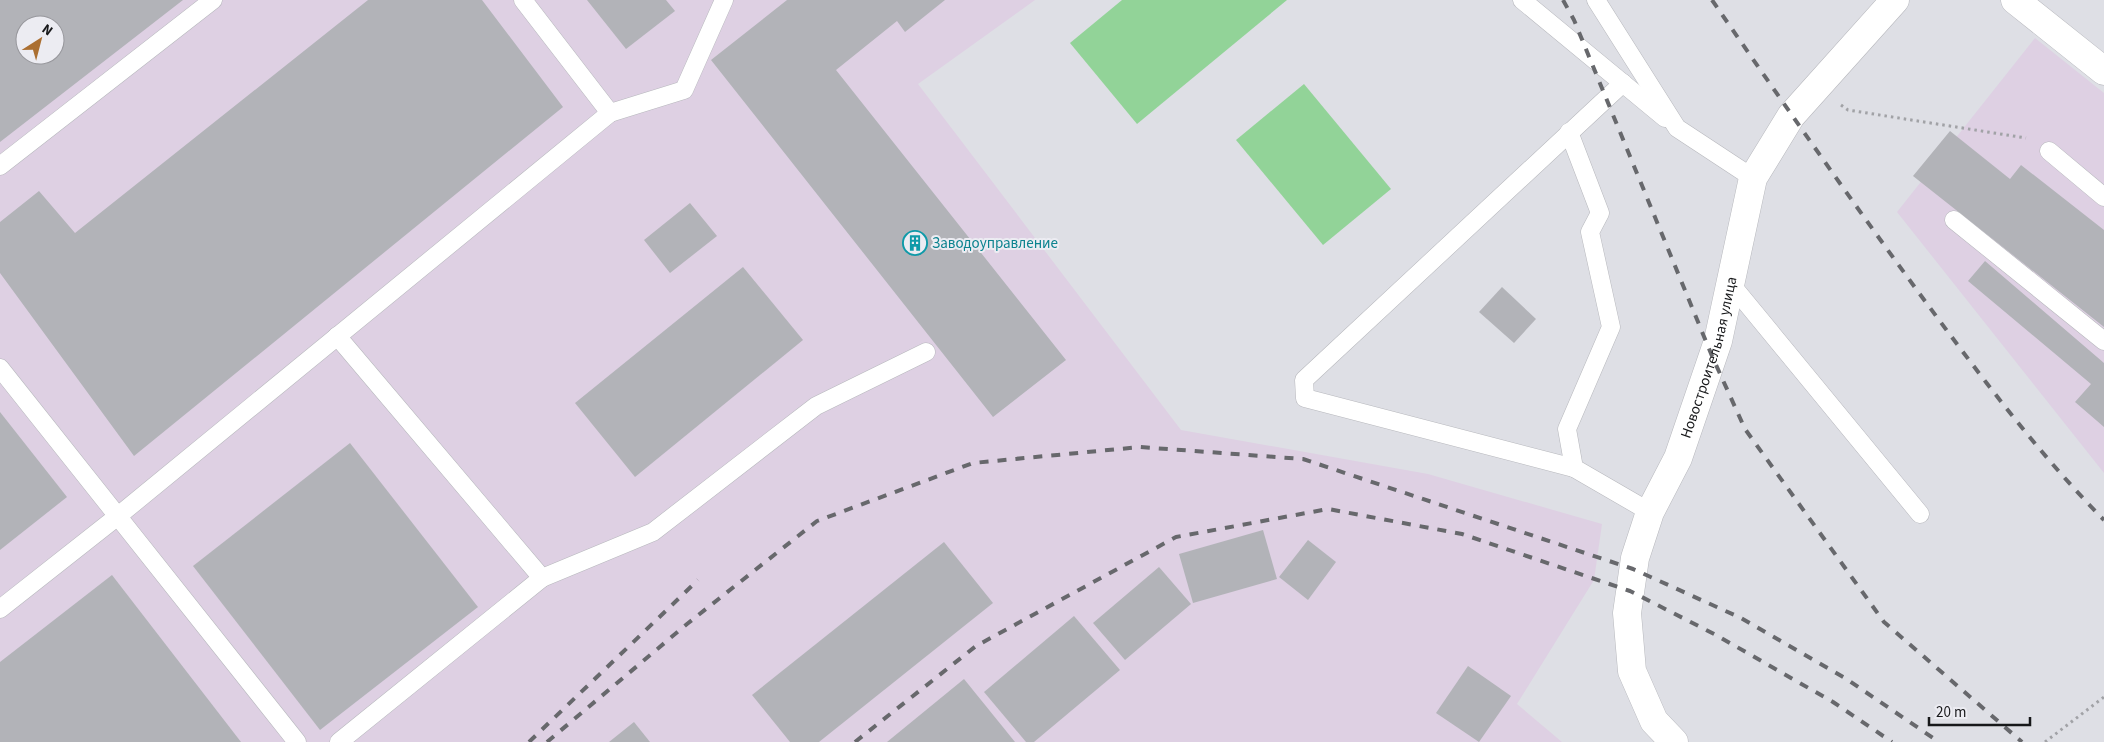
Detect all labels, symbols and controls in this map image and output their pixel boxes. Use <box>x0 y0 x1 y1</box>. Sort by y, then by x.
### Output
north arrow <box>15 15 65 65</box>
text: N <box>37 19 57 41</box>
building icon: Заводоуправление <box>902 230 928 256</box>
place label: Заводоуправление <box>932 233 1058 254</box>
street label: Новостроительная улица <box>1675 275 1743 441</box>
scale bar <box>1929 694 2030 726</box>
text: 20 m <box>1936 702 1966 723</box>

